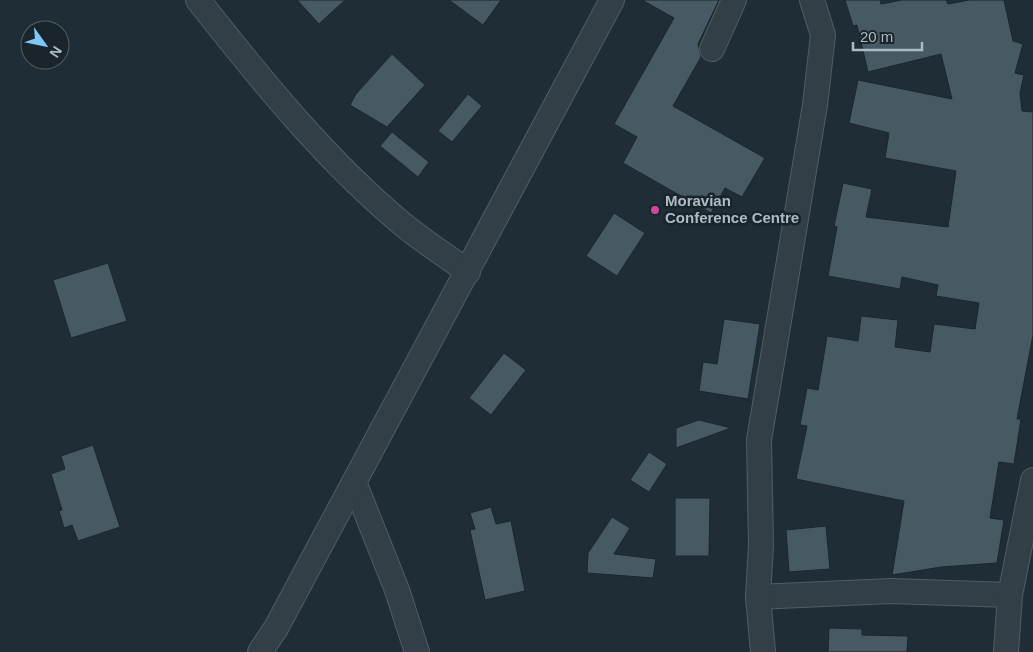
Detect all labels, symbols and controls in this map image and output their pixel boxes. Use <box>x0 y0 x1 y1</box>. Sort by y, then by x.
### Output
north arrow <box>20 20 70 70</box>
scale bar <box>853 20 922 52</box>
text: 20 m <box>860 28 893 45</box>
text: N <box>46 43 65 61</box>
place label: Moravian Conference Centre <box>665 192 799 226</box>
marker: Moravian Conference Centre <box>649 204 661 216</box>

